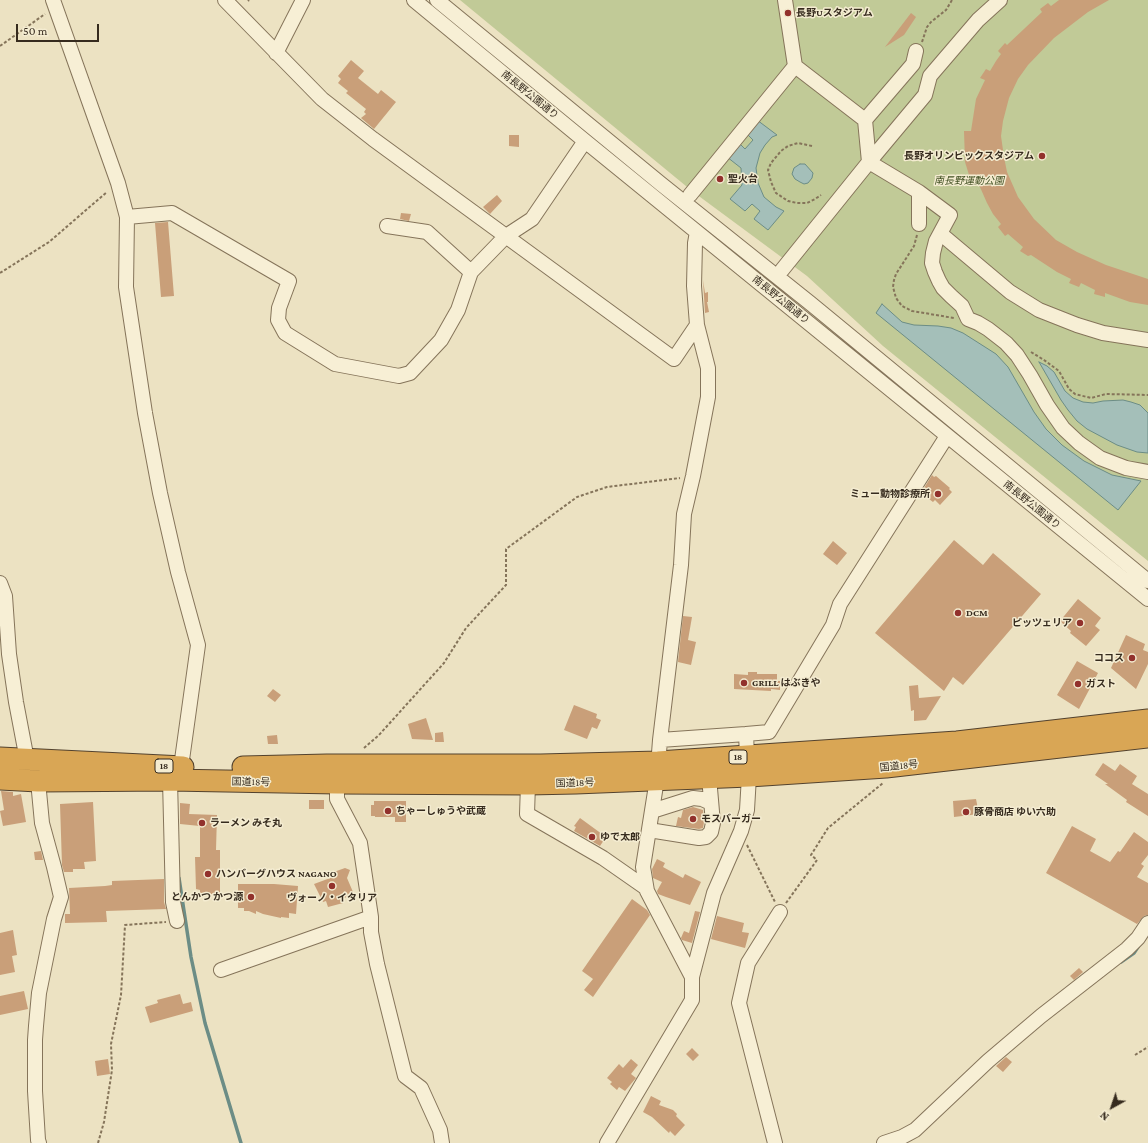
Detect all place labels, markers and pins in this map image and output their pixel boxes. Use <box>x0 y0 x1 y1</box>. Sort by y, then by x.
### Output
place label: 長野Uスタジアム <box>796 7 873 19</box>
marker: 長野Uスタジアム <box>783 8 793 18</box>
place label: 長野オリンピックスタジアム <box>904 150 1034 162</box>
marker: 長野オリンピックスタジアム <box>1037 151 1047 161</box>
place label: 聖火台 <box>728 173 758 185</box>
marker: 聖火台 <box>715 174 725 184</box>
place label: ミュー動物診療所 <box>850 488 930 500</box>
marker: ミュー動物診療所 <box>933 489 943 499</box>
place label: DCM <box>966 607 988 619</box>
marker: DCM <box>953 608 963 618</box>
place label: ピッツェリア <box>1012 617 1072 629</box>
marker: ピッツェリア <box>1075 618 1085 628</box>
place label: ココス <box>1094 652 1124 664</box>
marker: ココス <box>1127 653 1137 663</box>
place label: GRILL はぶきや <box>752 677 821 689</box>
marker: GRILL はぶきや <box>739 678 749 688</box>
place label: ガスト <box>1086 678 1116 690</box>
marker: ガスト <box>1073 679 1083 689</box>
place label: ちゃーしゅうや武蔵 <box>396 805 486 817</box>
marker: ちゃーしゅうや武蔵 <box>383 806 393 816</box>
place label: 豚骨商店 ゆい六助 <box>974 806 1056 818</box>
marker: 豚骨商店 ゆい六助 <box>961 807 971 817</box>
place label: モスバーガー <box>701 813 761 825</box>
marker: モスバーガー <box>688 814 698 824</box>
place label: ラーメン みそ丸 <box>210 817 282 829</box>
marker: ラーメン みそ丸 <box>197 818 207 828</box>
place label: ゆで太郎 <box>600 831 640 843</box>
marker: ゆで太郎 <box>587 832 597 842</box>
place label: ハンバーグハウス NAGANO <box>216 868 337 880</box>
marker: ハンバーグハウス NAGANO <box>203 869 213 879</box>
marker: ヴォーノ・イタリア <box>327 881 337 891</box>
place label: とんかつ かつ源 <box>171 891 243 903</box>
marker: とんかつ かつ源 <box>246 892 256 902</box>
place label: ヴォーノ・イタリア <box>287 892 377 904</box>

